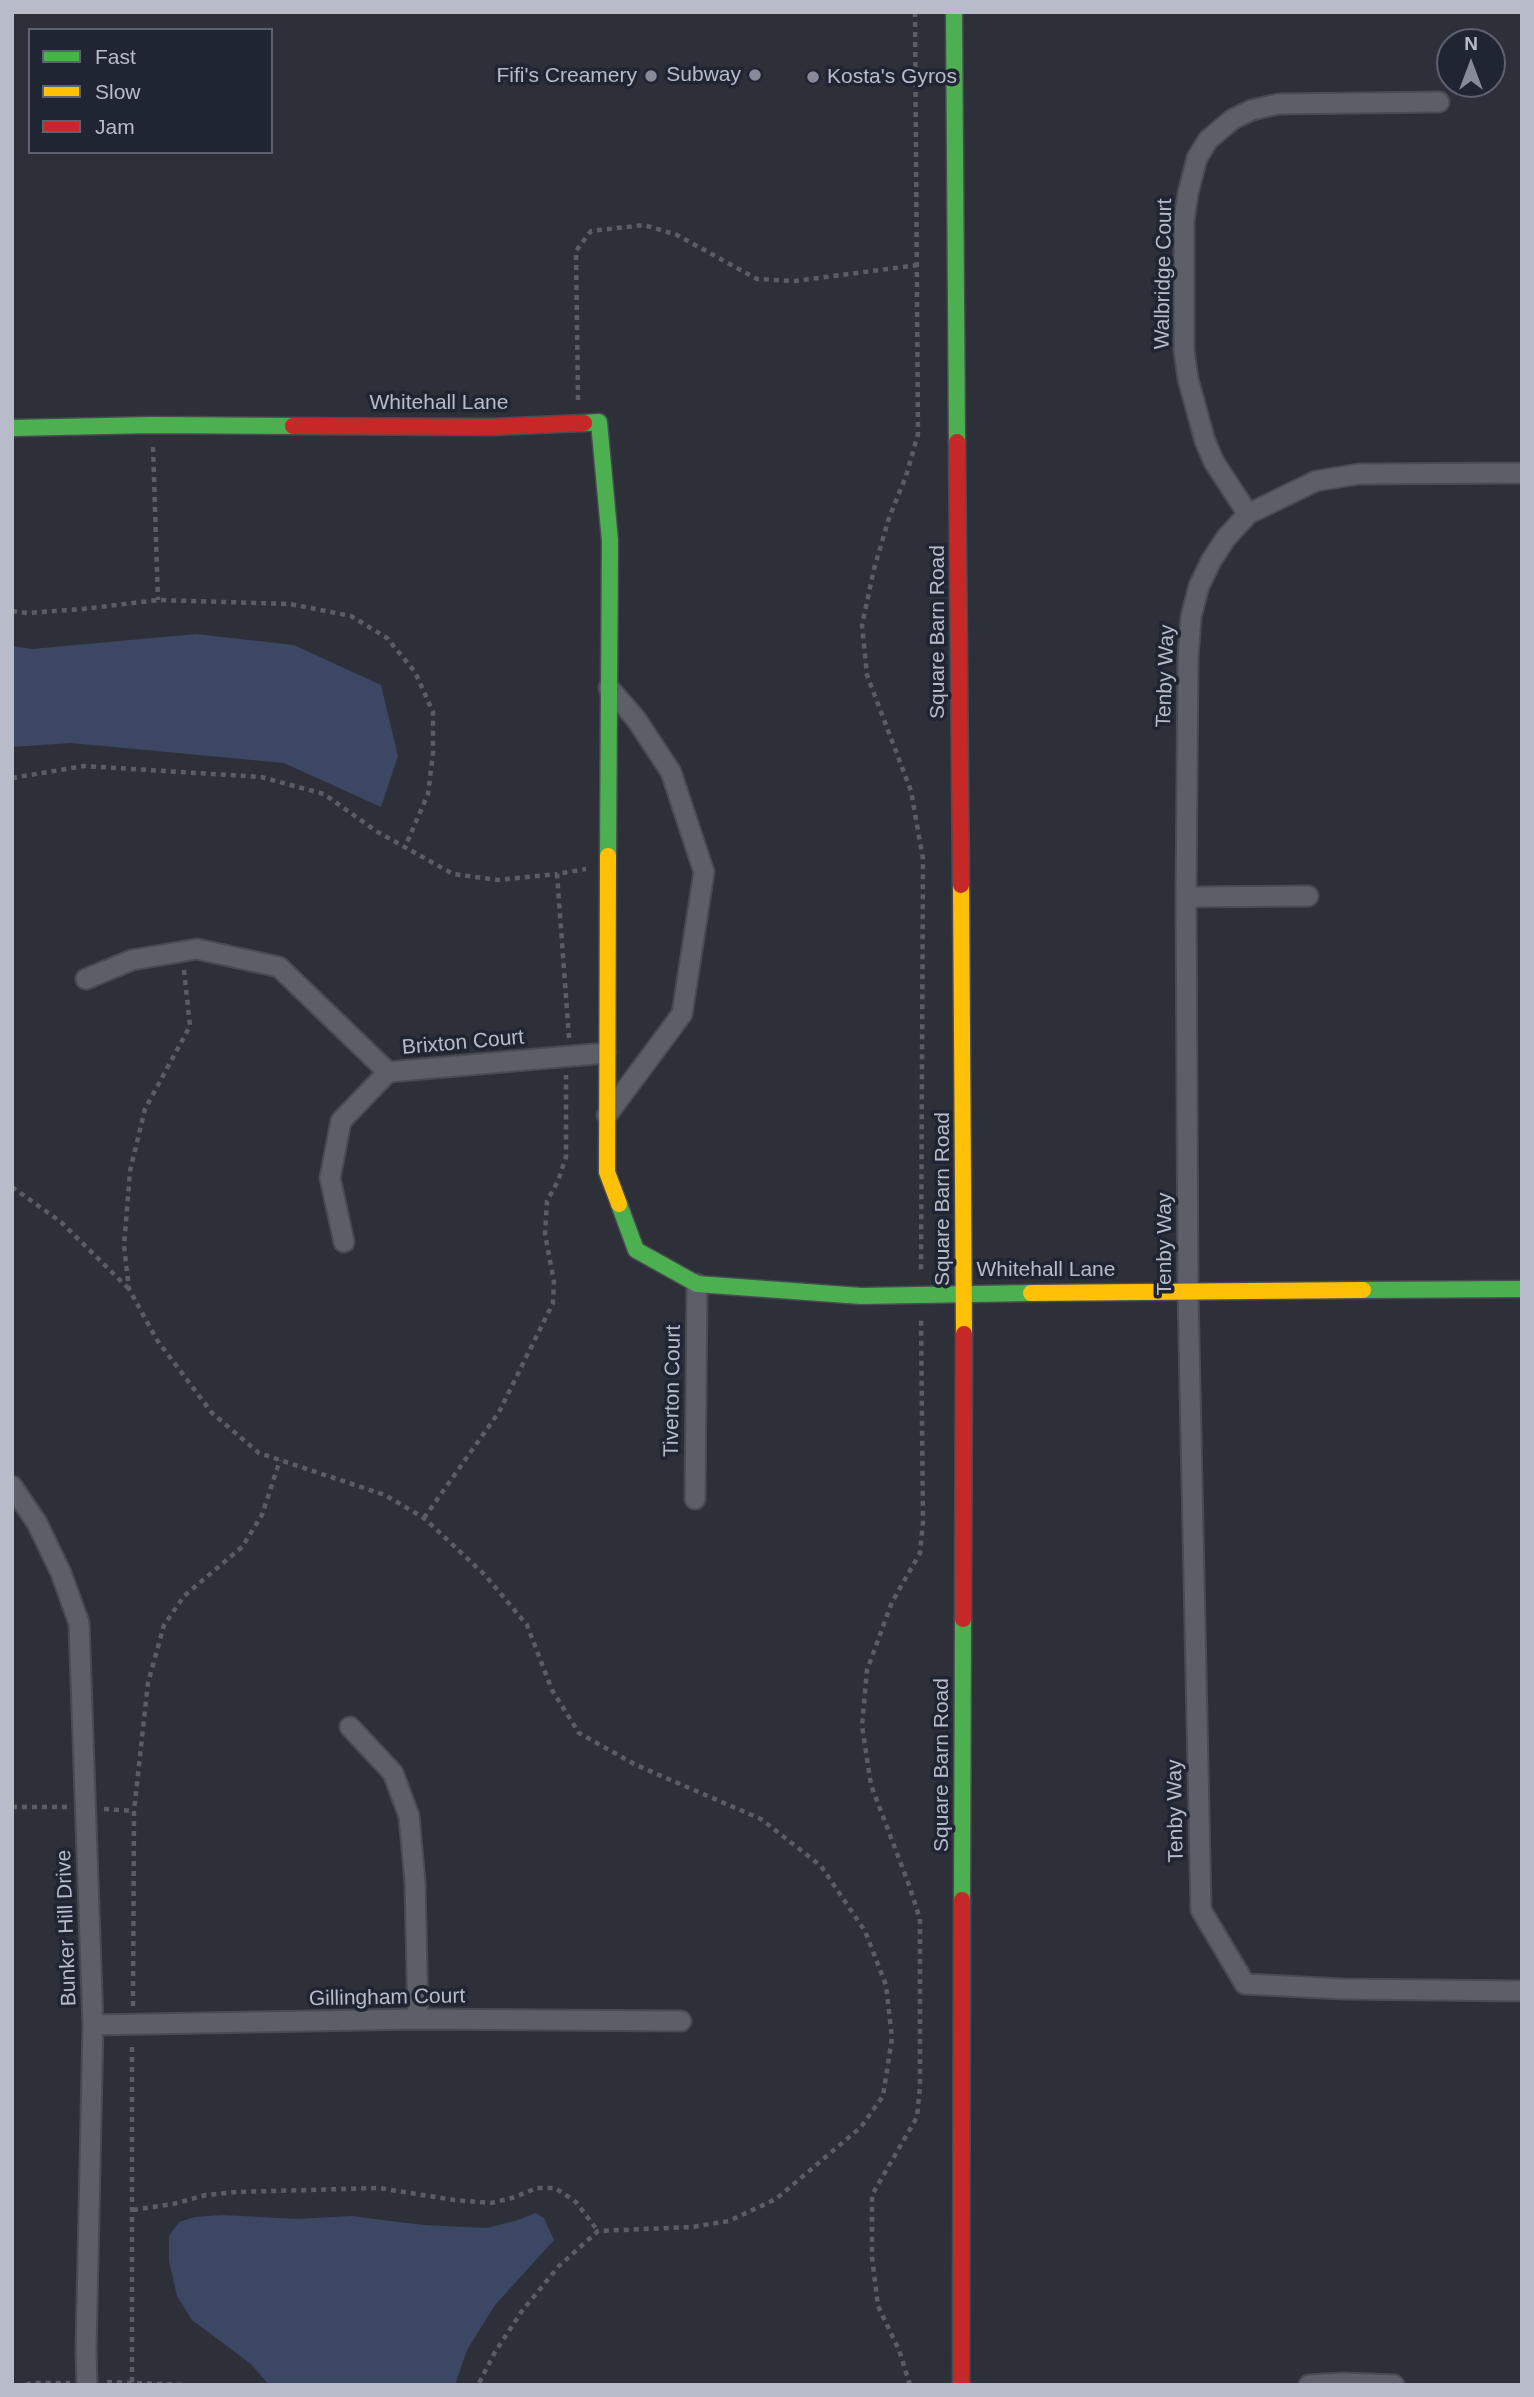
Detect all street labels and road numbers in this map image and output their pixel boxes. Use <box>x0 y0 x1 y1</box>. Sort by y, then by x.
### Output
street label: Walbridge Court <box>1150 198 1178 350</box>
street label: Whitehall Lane <box>370 390 508 416</box>
street label: Square Barn Road <box>925 545 951 719</box>
street label: Tenby Way <box>1152 624 1180 728</box>
street label: Brixton Court <box>401 1025 525 1061</box>
street label: Square Barn Road <box>930 1112 956 1286</box>
street label: Tenby Way <box>1152 1192 1178 1296</box>
street label: Whitehall Lane <box>977 1257 1115 1283</box>
street label: Tiverton Court <box>659 1325 687 1457</box>
street label: Square Barn Road <box>929 1678 955 1852</box>
street label: Tenby Way <box>1163 1759 1189 1863</box>
street label: Bunker Hill Drive <box>52 1849 82 2007</box>
street label: Gillingham Court <box>309 1984 465 2012</box>

